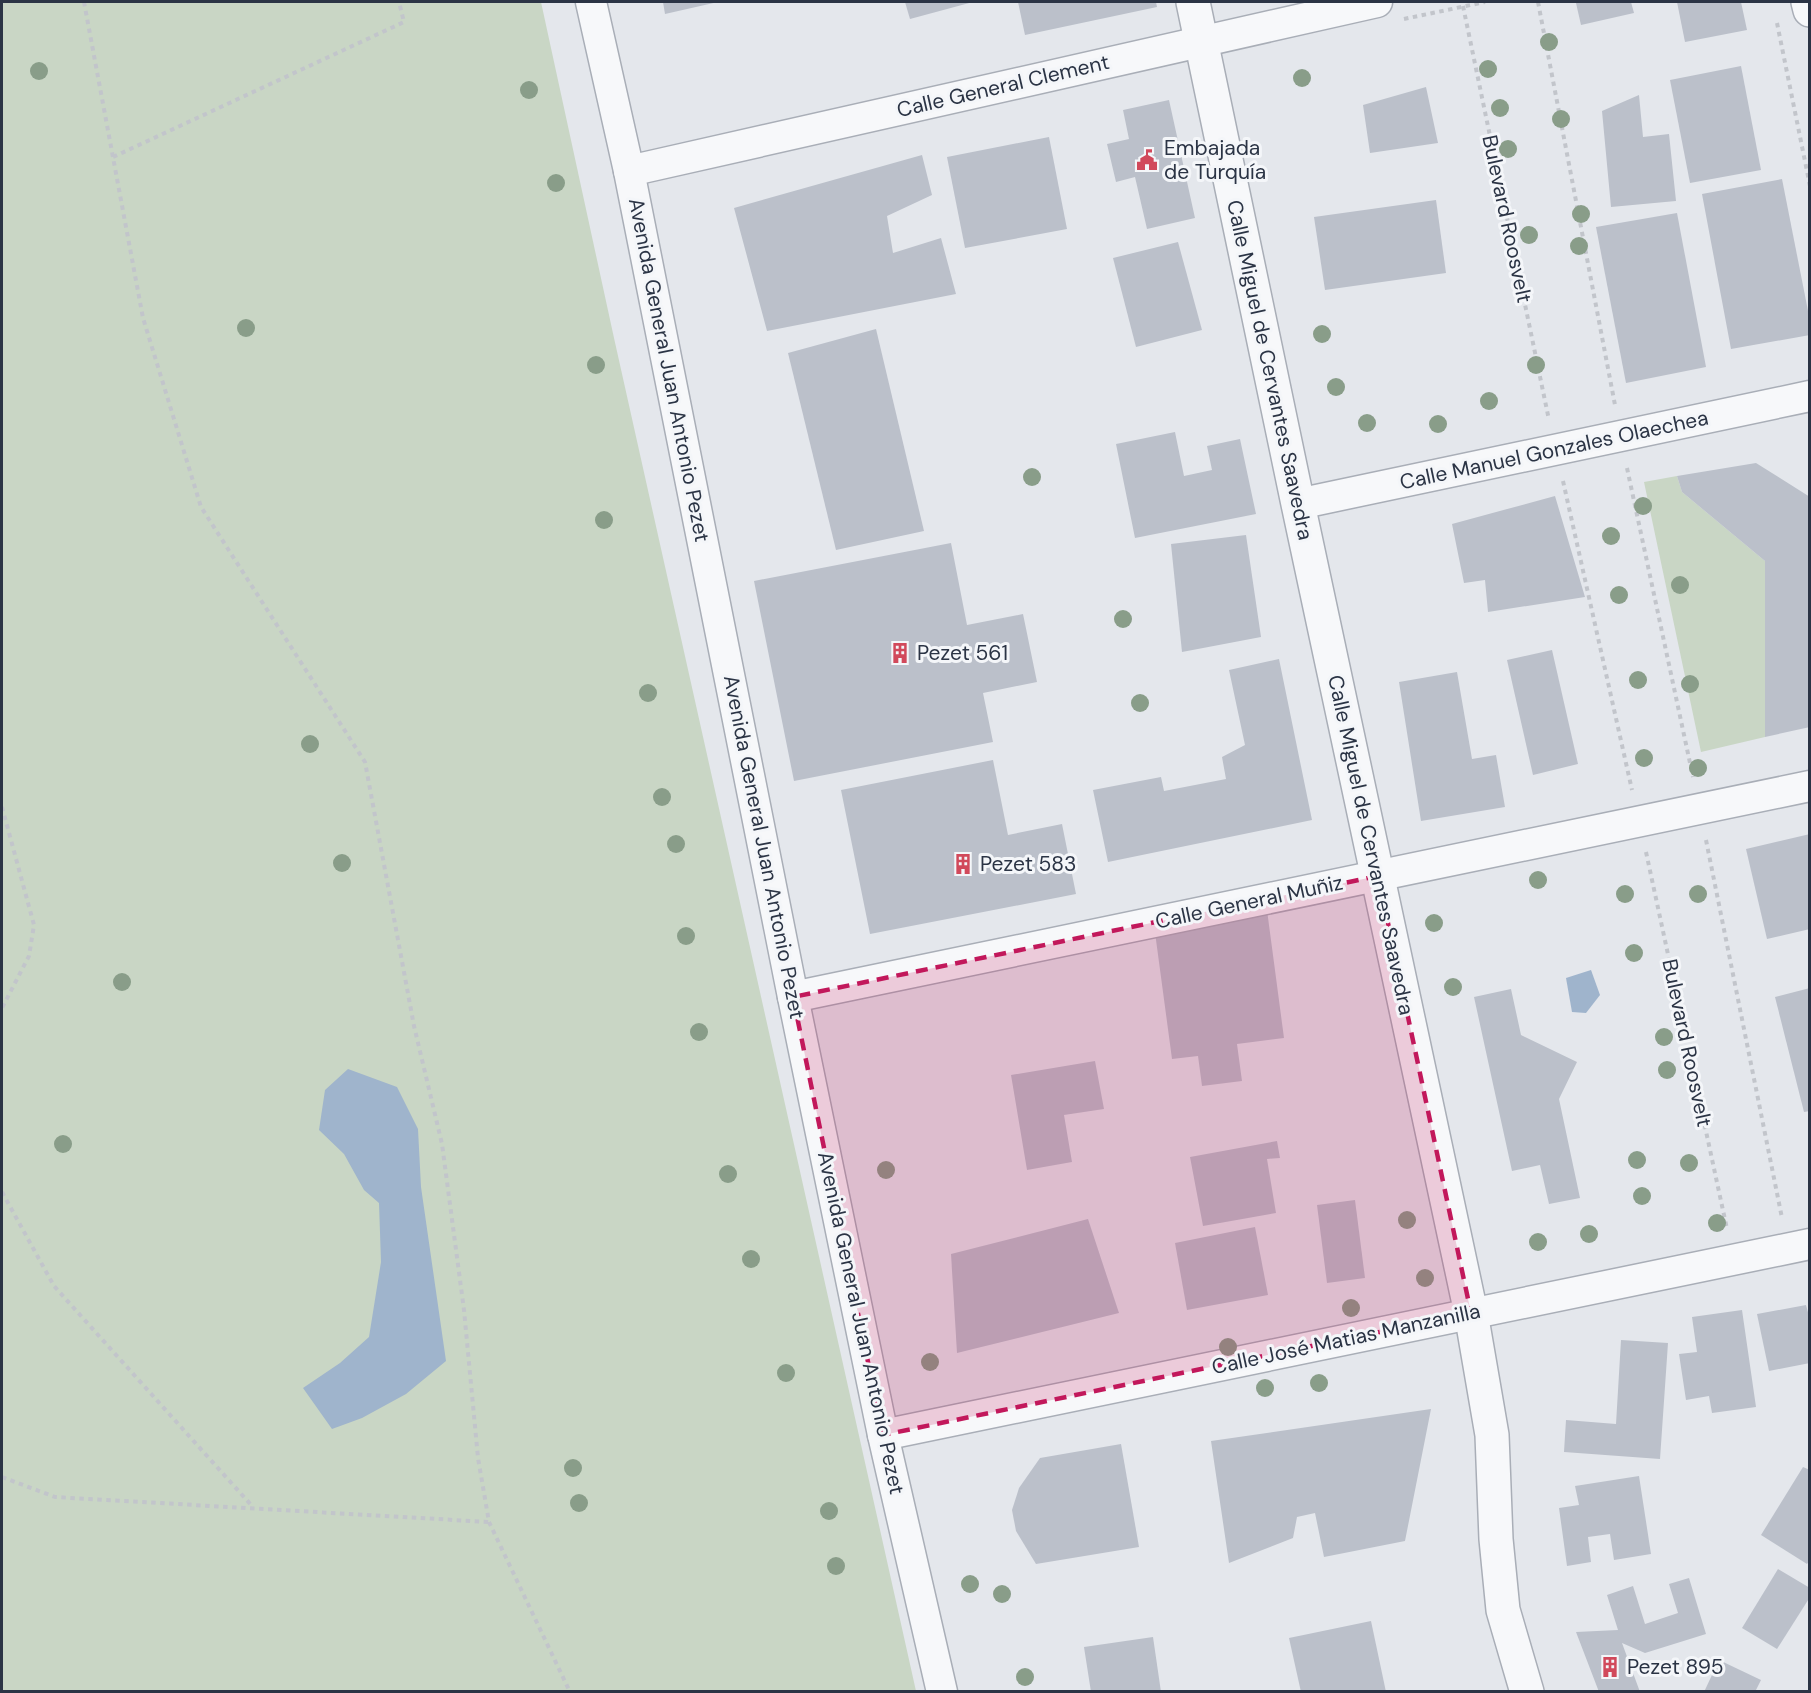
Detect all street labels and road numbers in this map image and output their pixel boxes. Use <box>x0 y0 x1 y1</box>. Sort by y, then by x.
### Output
street label: Calle General Clement <box>894 48 1112 124</box>
street label: Bulevard Roosvelt <box>1476 132 1538 306</box>
street label: Avenida General Juan Antonio Pezet <box>622 196 716 544</box>
street label: Calle Miguel de Cervantes Saavedra <box>1220 197 1320 543</box>
street label: Calle Manuel Gonzales Olaechea <box>1397 404 1711 496</box>
street label: Calle Miguel de Cervantes Saavedra <box>1321 672 1421 1018</box>
street label: Avenida General Juan Antonio Pezet <box>717 673 811 1021</box>
street label: Calle General Muñiz <box>1153 868 1345 936</box>
street label: Bulevard Roosvelt <box>1656 956 1718 1130</box>
street label: Avenida General Juan Antonio Pezet <box>811 1149 911 1497</box>
street label: Calle José Matias Manzanilla <box>1209 1297 1483 1381</box>

